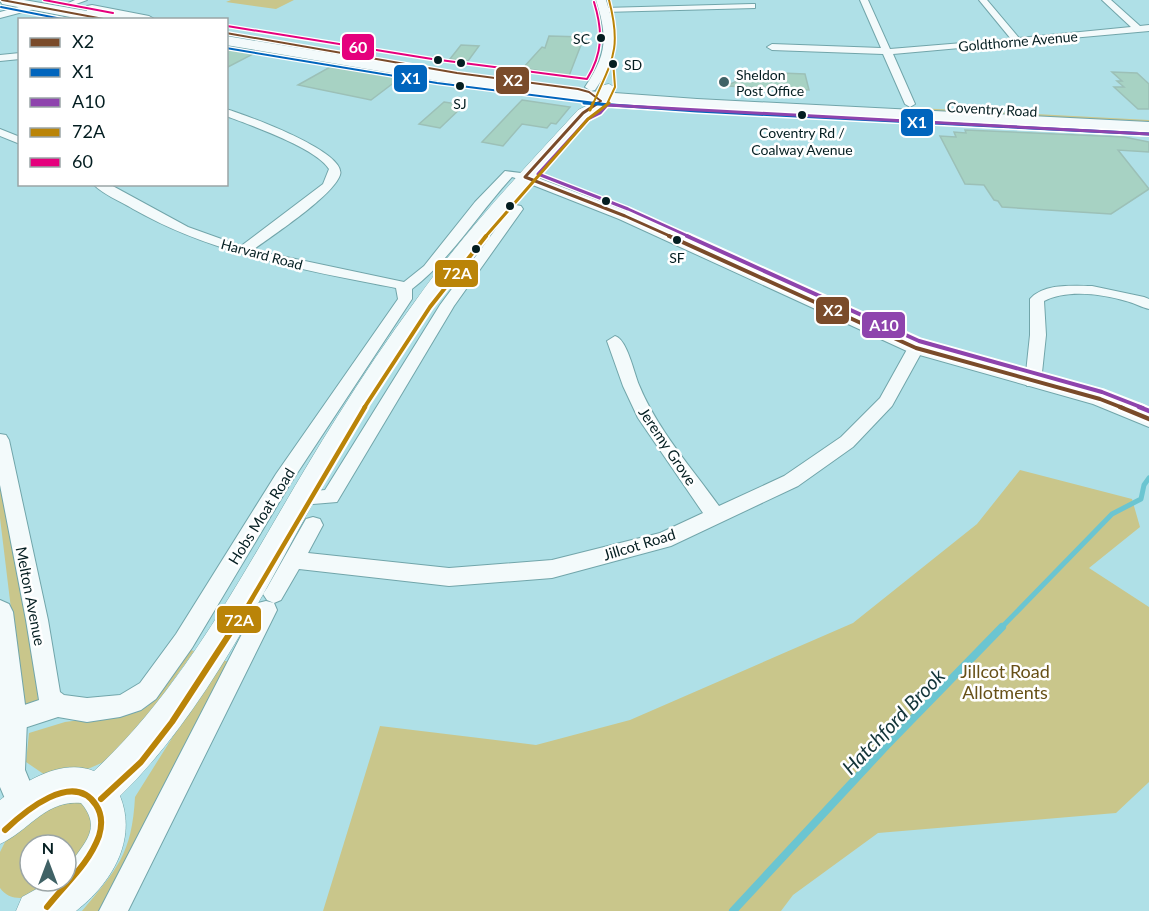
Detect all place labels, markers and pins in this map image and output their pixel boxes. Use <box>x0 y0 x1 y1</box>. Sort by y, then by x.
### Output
place label: SC <box>573 30 591 47</box>
marker: SC <box>595 32 607 44</box>
unlabelled marker <box>432 54 444 66</box>
place label: SD <box>624 56 642 73</box>
unlabelled marker <box>455 57 467 69</box>
marker: SD <box>607 58 619 70</box>
place label: Sheldon Post Office <box>736 66 804 99</box>
marker: Sheldon Post Office <box>717 75 731 89</box>
marker: SJ <box>454 80 466 92</box>
place label: SJ <box>453 95 467 112</box>
marker: Coventry Rd / Coalway Avenue <box>796 109 808 121</box>
place label: Coventry Rd / Coalway Avenue <box>751 124 853 158</box>
unlabelled marker <box>600 195 612 207</box>
unlabelled marker <box>504 200 516 212</box>
marker: SF <box>671 234 683 246</box>
unlabelled marker <box>470 243 482 255</box>
place label: SF <box>669 249 685 266</box>

